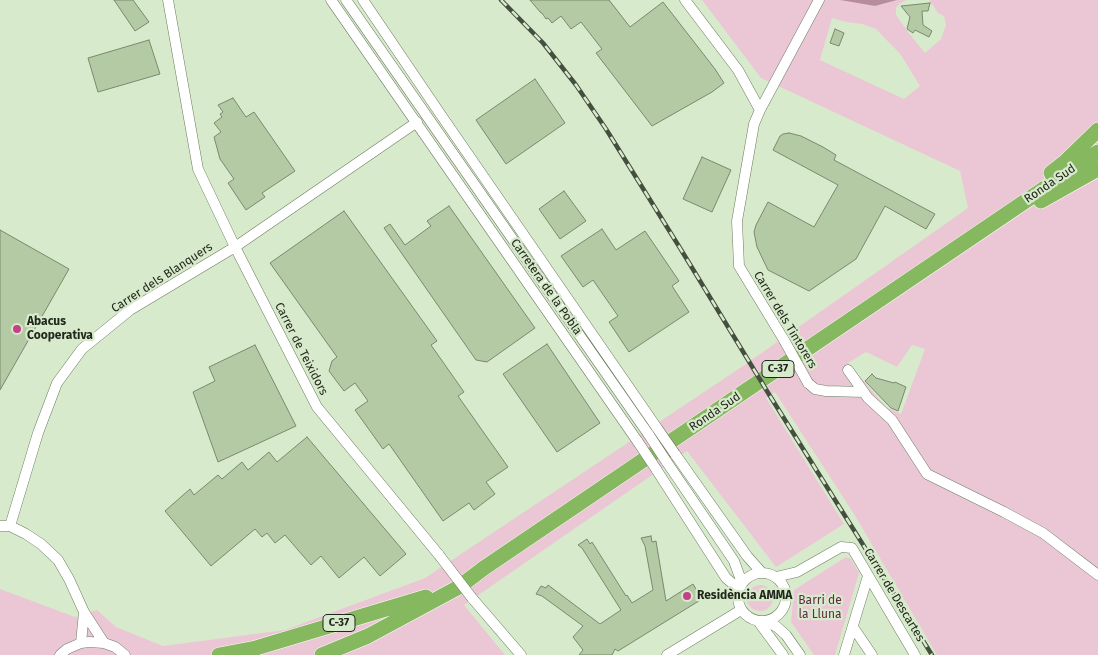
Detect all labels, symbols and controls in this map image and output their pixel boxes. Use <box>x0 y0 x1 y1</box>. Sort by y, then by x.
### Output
street label: Ronda Sud <box>1022 162 1078 206</box>
street label: Carretera de la Pobla <box>507 236 585 338</box>
street label: Carrer dels Blanquers <box>109 240 215 316</box>
street label: Carrer dels Tintorers <box>750 269 820 371</box>
street label: Carrer de Teixidors <box>271 300 331 398</box>
place label: Abacus Cooperativa <box>27 315 93 343</box>
marker: Abacus Cooperativa <box>11 323 23 335</box>
road number: C-37 <box>762 360 794 378</box>
street label: Ronda Sud <box>687 390 743 434</box>
street label: Carrer de Descartes <box>860 546 928 644</box>
place label: Residència AMMA <box>697 589 792 603</box>
marker: Residència AMMA <box>681 590 693 602</box>
park label: Barri de la Lluna <box>798 594 842 622</box>
road number: C-37 <box>323 614 355 632</box>

